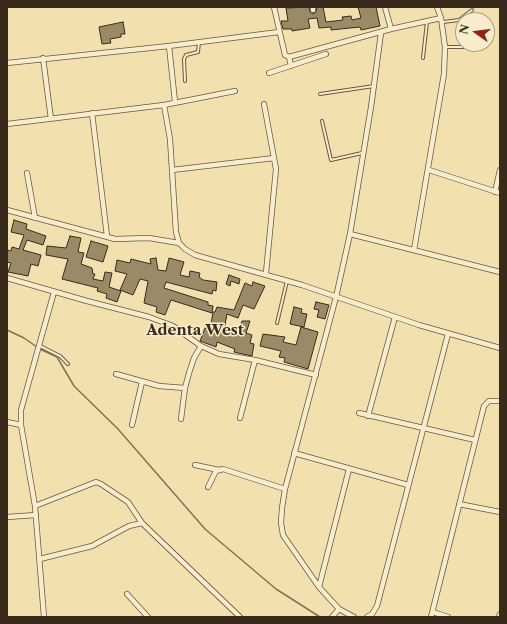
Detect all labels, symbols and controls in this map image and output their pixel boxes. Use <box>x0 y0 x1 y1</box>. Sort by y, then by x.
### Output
north arrow <box>455 12 495 52</box>
text: N <box>456 23 472 36</box>
district label: Adenta West <box>146 322 244 340</box>

